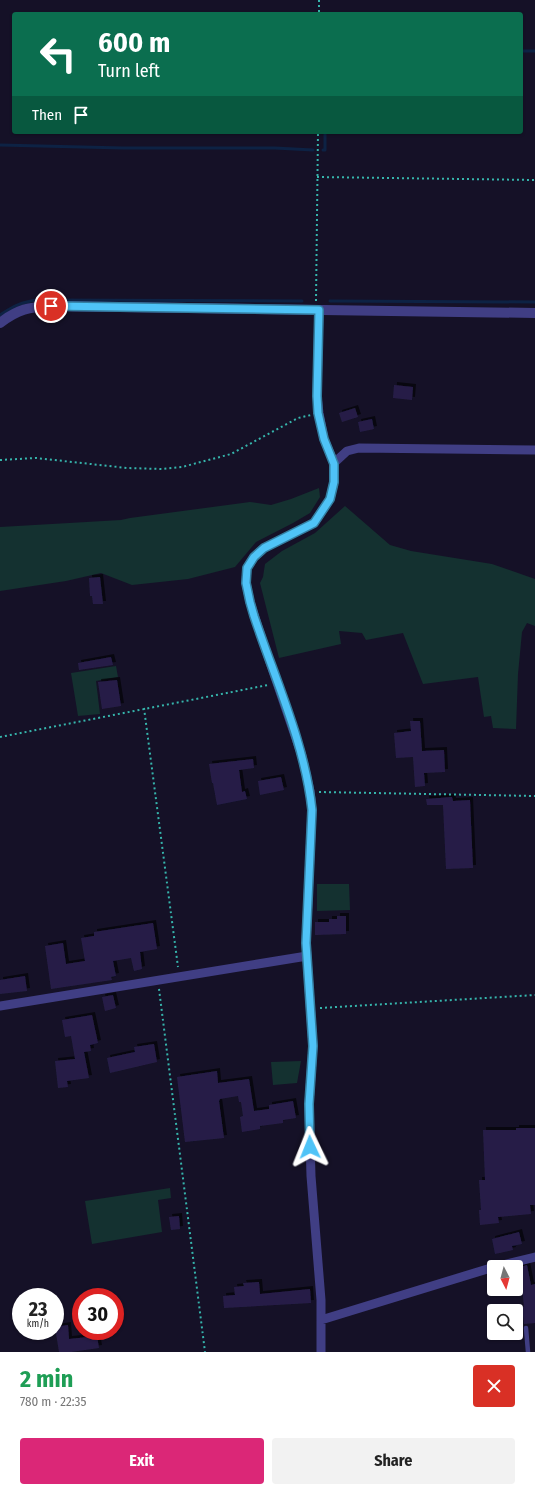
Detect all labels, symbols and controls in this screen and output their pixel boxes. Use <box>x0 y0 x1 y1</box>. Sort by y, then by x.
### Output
text: 600 m <box>98 26 170 59</box>
icon: left <box>32 28 84 80</box>
text: Turn left <box>98 60 160 82</box>
icon: arrive <box>70 104 92 126</box>
text: Then <box>32 106 62 124</box>
pin <box>34 289 68 323</box>
icon: arrive <box>40 295 62 317</box>
position arrow <box>289 1126 331 1168</box>
north arrow <box>487 1260 523 1296</box>
map controls <box>487 1260 523 1340</box>
speed limit sign: 30 <box>72 1288 124 1340</box>
text: 23 <box>29 1297 47 1321</box>
button: search <box>487 1304 523 1340</box>
text: km/h <box>27 1318 49 1330</box>
text: 2 min <box>20 1365 73 1393</box>
button: close <box>473 1365 515 1407</box>
text: 780 m · 22:35 <box>20 1394 86 1409</box>
button: Exit <box>20 1438 264 1484</box>
button: Share <box>272 1438 515 1484</box>

